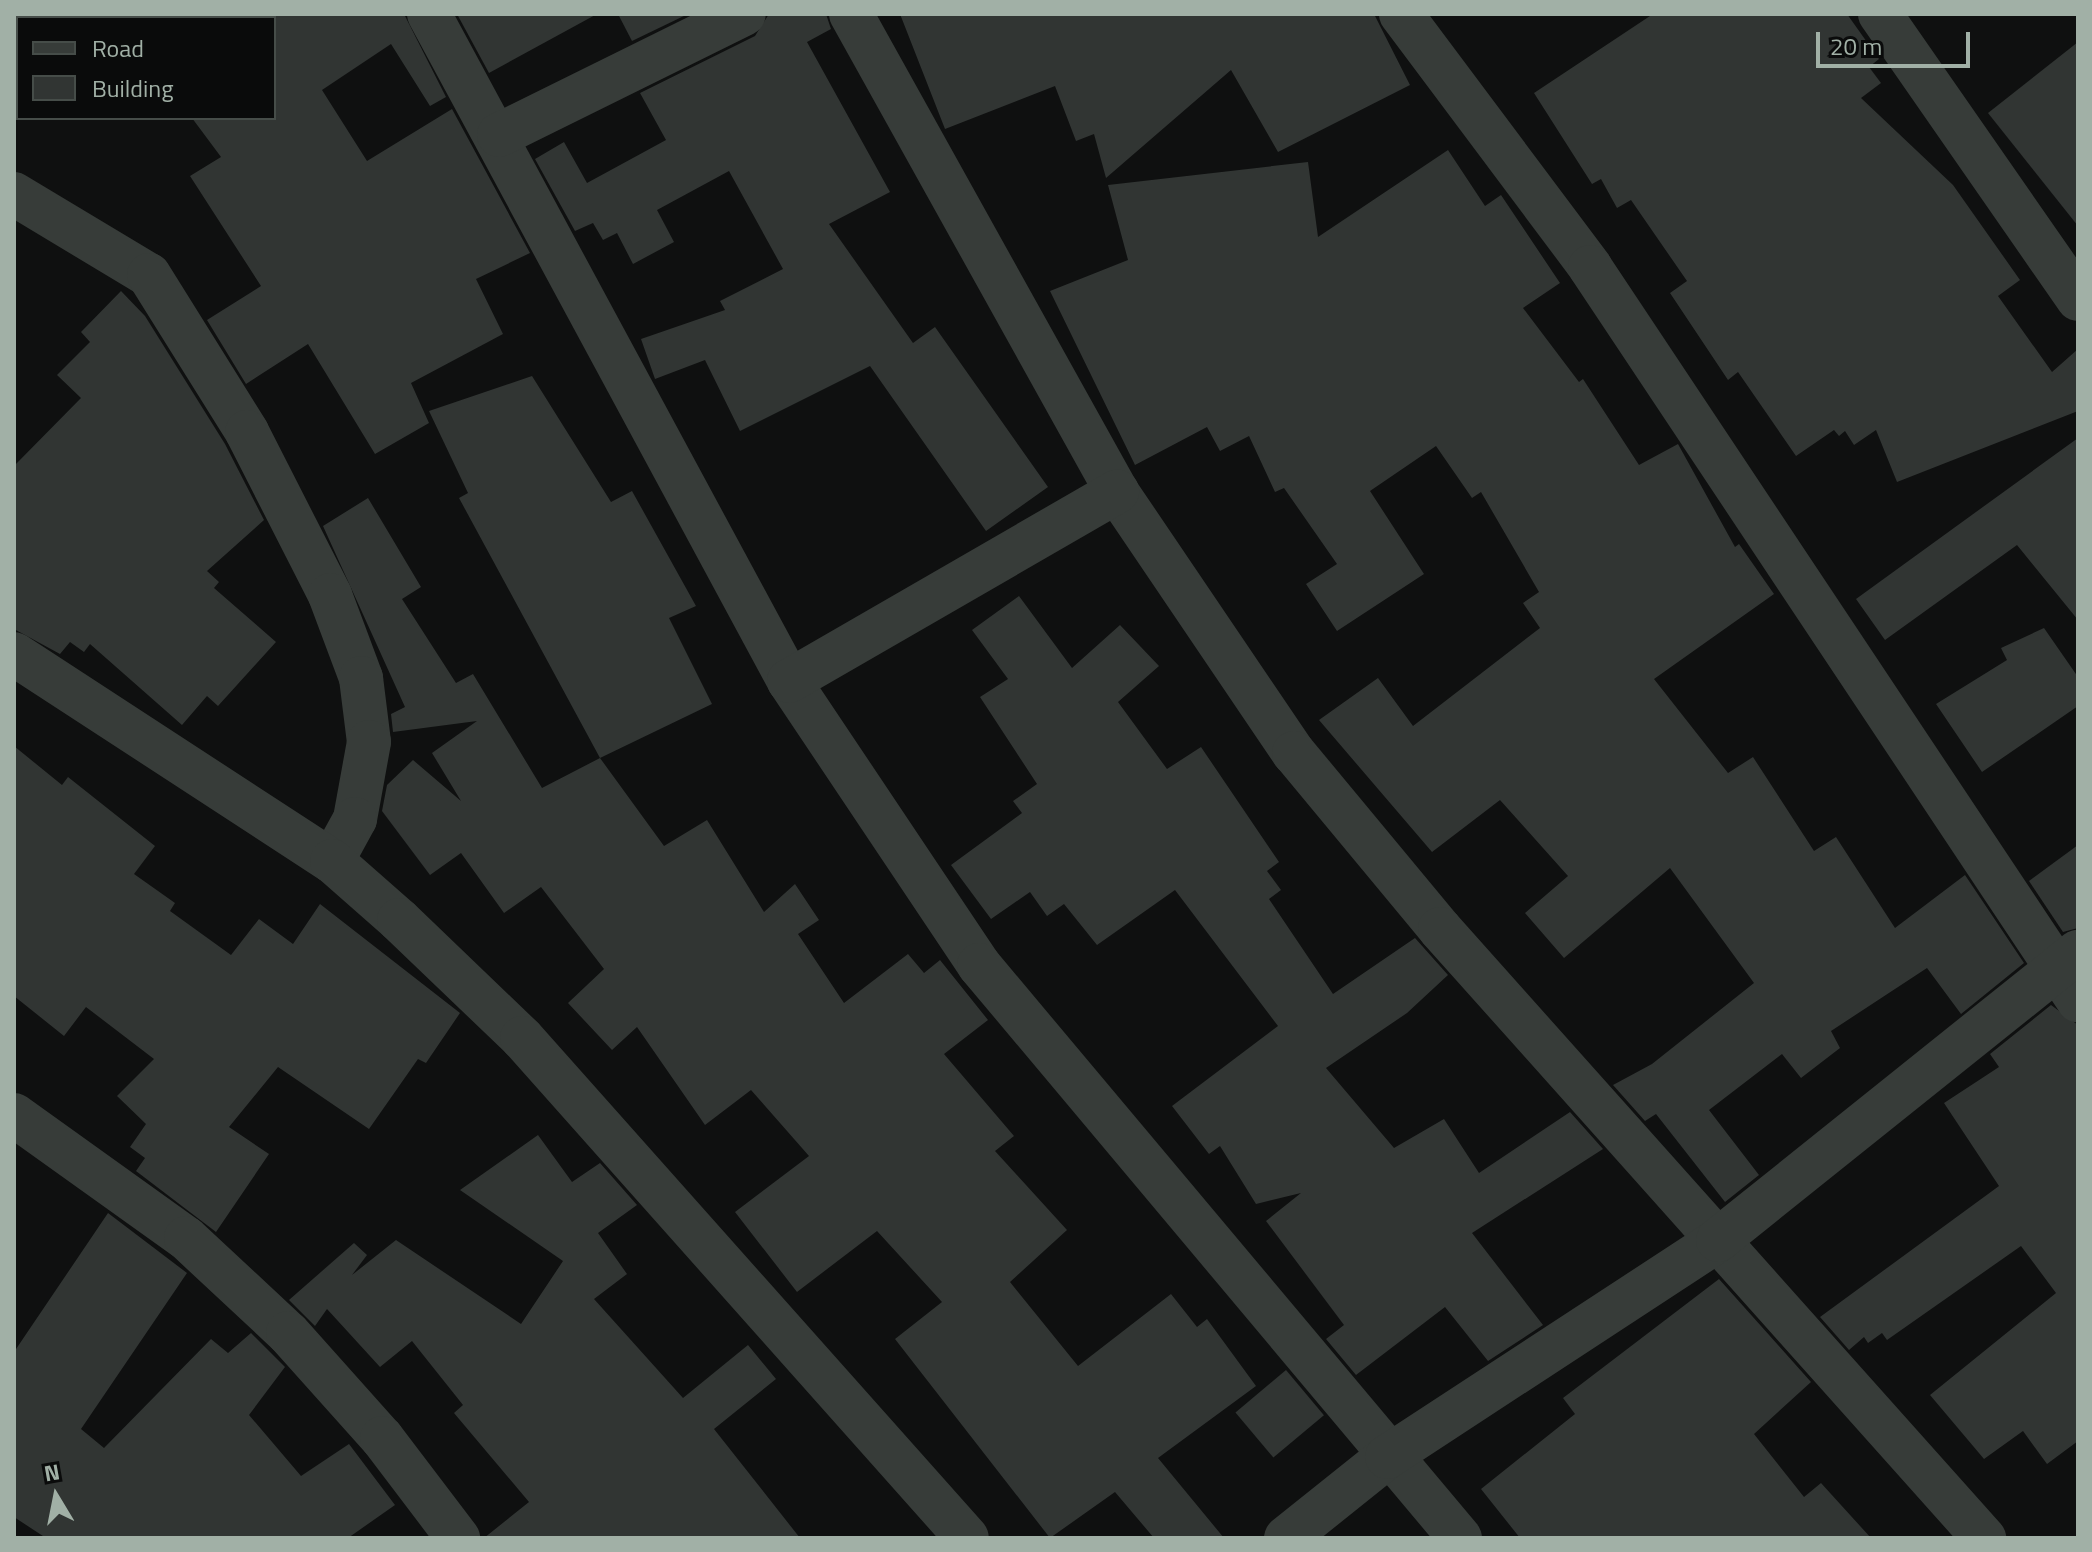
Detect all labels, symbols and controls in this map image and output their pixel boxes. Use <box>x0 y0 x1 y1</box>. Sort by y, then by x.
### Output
legend <box>16 16 276 120</box>
scale bar <box>1820 16 1974 66</box>
text: 20 m <box>1830 28 1882 64</box>
text: Road <box>92 30 144 66</box>
text: Building <box>92 70 174 106</box>
text: N <box>41 1454 62 1490</box>
north arrow <box>16 1456 96 1536</box>

